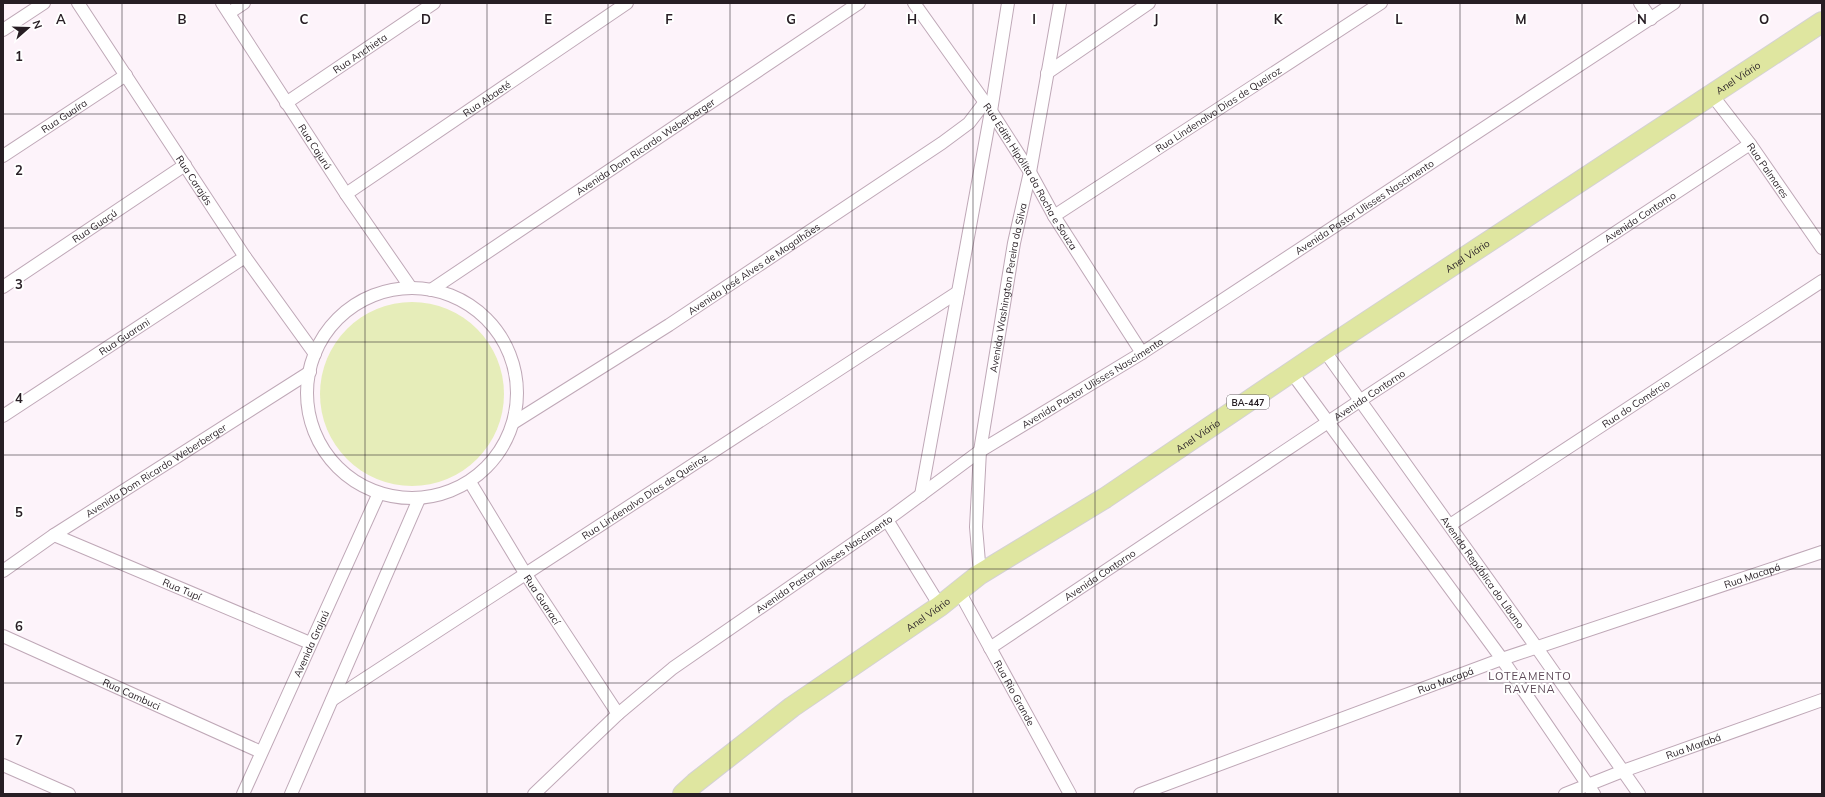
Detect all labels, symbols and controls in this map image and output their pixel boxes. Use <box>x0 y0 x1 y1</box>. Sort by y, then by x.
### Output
north arrow <box>8 8 48 48</box>
text: A <box>56 11 66 27</box>
text: B <box>178 11 187 27</box>
text: C <box>300 11 309 27</box>
text: D <box>421 11 431 27</box>
text: E <box>544 11 552 27</box>
text: F <box>665 11 673 27</box>
text: G <box>786 11 796 27</box>
text: H <box>907 11 917 27</box>
text: I <box>1032 11 1036 27</box>
text: J <box>1154 11 1158 27</box>
text: K <box>1274 11 1284 27</box>
text: L <box>1395 11 1403 27</box>
text: M <box>1515 11 1527 27</box>
text: N <box>1637 11 1647 27</box>
text: O <box>1759 11 1769 27</box>
text: N <box>29 18 45 31</box>
street label: Rua Anchieta <box>330 30 389 76</box>
text: 1 <box>15 48 23 64</box>
street label: Anel Viário <box>1713 58 1763 97</box>
street label: Rua Lindenalvo Dias de Queiroz <box>1153 63 1284 155</box>
street label: Rua Abaeté <box>460 78 513 119</box>
street label: Avenida Dom Ricardo Weberberger <box>573 95 718 198</box>
street label: Rua Guaíra <box>39 96 89 136</box>
street label: Rua Edith Hipólita da Rocha e Souza <box>981 100 1080 252</box>
street label: Rua Cajurú <box>296 121 335 172</box>
street label: Rua Palmares <box>1744 140 1792 201</box>
street label: Rua Carajás <box>173 153 216 208</box>
street label: Avenida Pastor Ulisses Nascimento <box>1292 156 1436 257</box>
text: 2 <box>15 162 23 178</box>
street label: Avenida Contorno <box>1601 188 1678 245</box>
street label: Avenida Washington Pereira da Silva <box>986 201 1029 374</box>
street label: Rua Guaçú <box>70 206 119 245</box>
street label: Avenida José Alves de Magalhães <box>685 220 822 317</box>
street label: Anel Viário <box>1442 236 1492 275</box>
text: 3 <box>15 276 23 292</box>
street label: Rua Guarani <box>96 315 152 358</box>
street label: Avenida Pastor Ulisses Nascimento <box>1019 334 1166 431</box>
street label: Avenida Contorno <box>1331 366 1408 423</box>
street label: Rua do Comércio <box>1599 376 1672 430</box>
text: 4 <box>15 390 23 406</box>
road number: BA-447 <box>1227 395 1269 409</box>
street label: Anel Viário <box>1173 416 1223 455</box>
street label: Avenida Dom Ricardo Weberberger <box>83 420 229 520</box>
street label: Rua Lindenalvo Dias de Queiroz <box>579 451 710 542</box>
text: 5 <box>15 504 23 520</box>
street label: Avenida Pastor Ulisses Nascimento <box>753 512 895 616</box>
street label: Avenida República do Líbano <box>1438 513 1527 631</box>
street label: Avenida Contorno <box>1062 546 1138 603</box>
street label: Rua Macapá <box>1722 560 1782 591</box>
street label: Rua Guarací <box>521 572 564 627</box>
street label: Rua Tupí <box>161 575 204 603</box>
street label: Anel Viário <box>903 594 953 634</box>
street label: Avenida Grajaú <box>290 608 332 679</box>
text: 6 <box>15 618 23 634</box>
street label: Rua Rio Grande <box>991 658 1038 728</box>
street label: Rua Macapá <box>1416 664 1475 696</box>
district label: LOTEAMENTO RAVENA <box>1488 669 1572 696</box>
street label: Rua Cambuci <box>101 675 163 712</box>
street label: Rua Marabá <box>1664 730 1723 762</box>
text: 7 <box>15 732 23 748</box>

